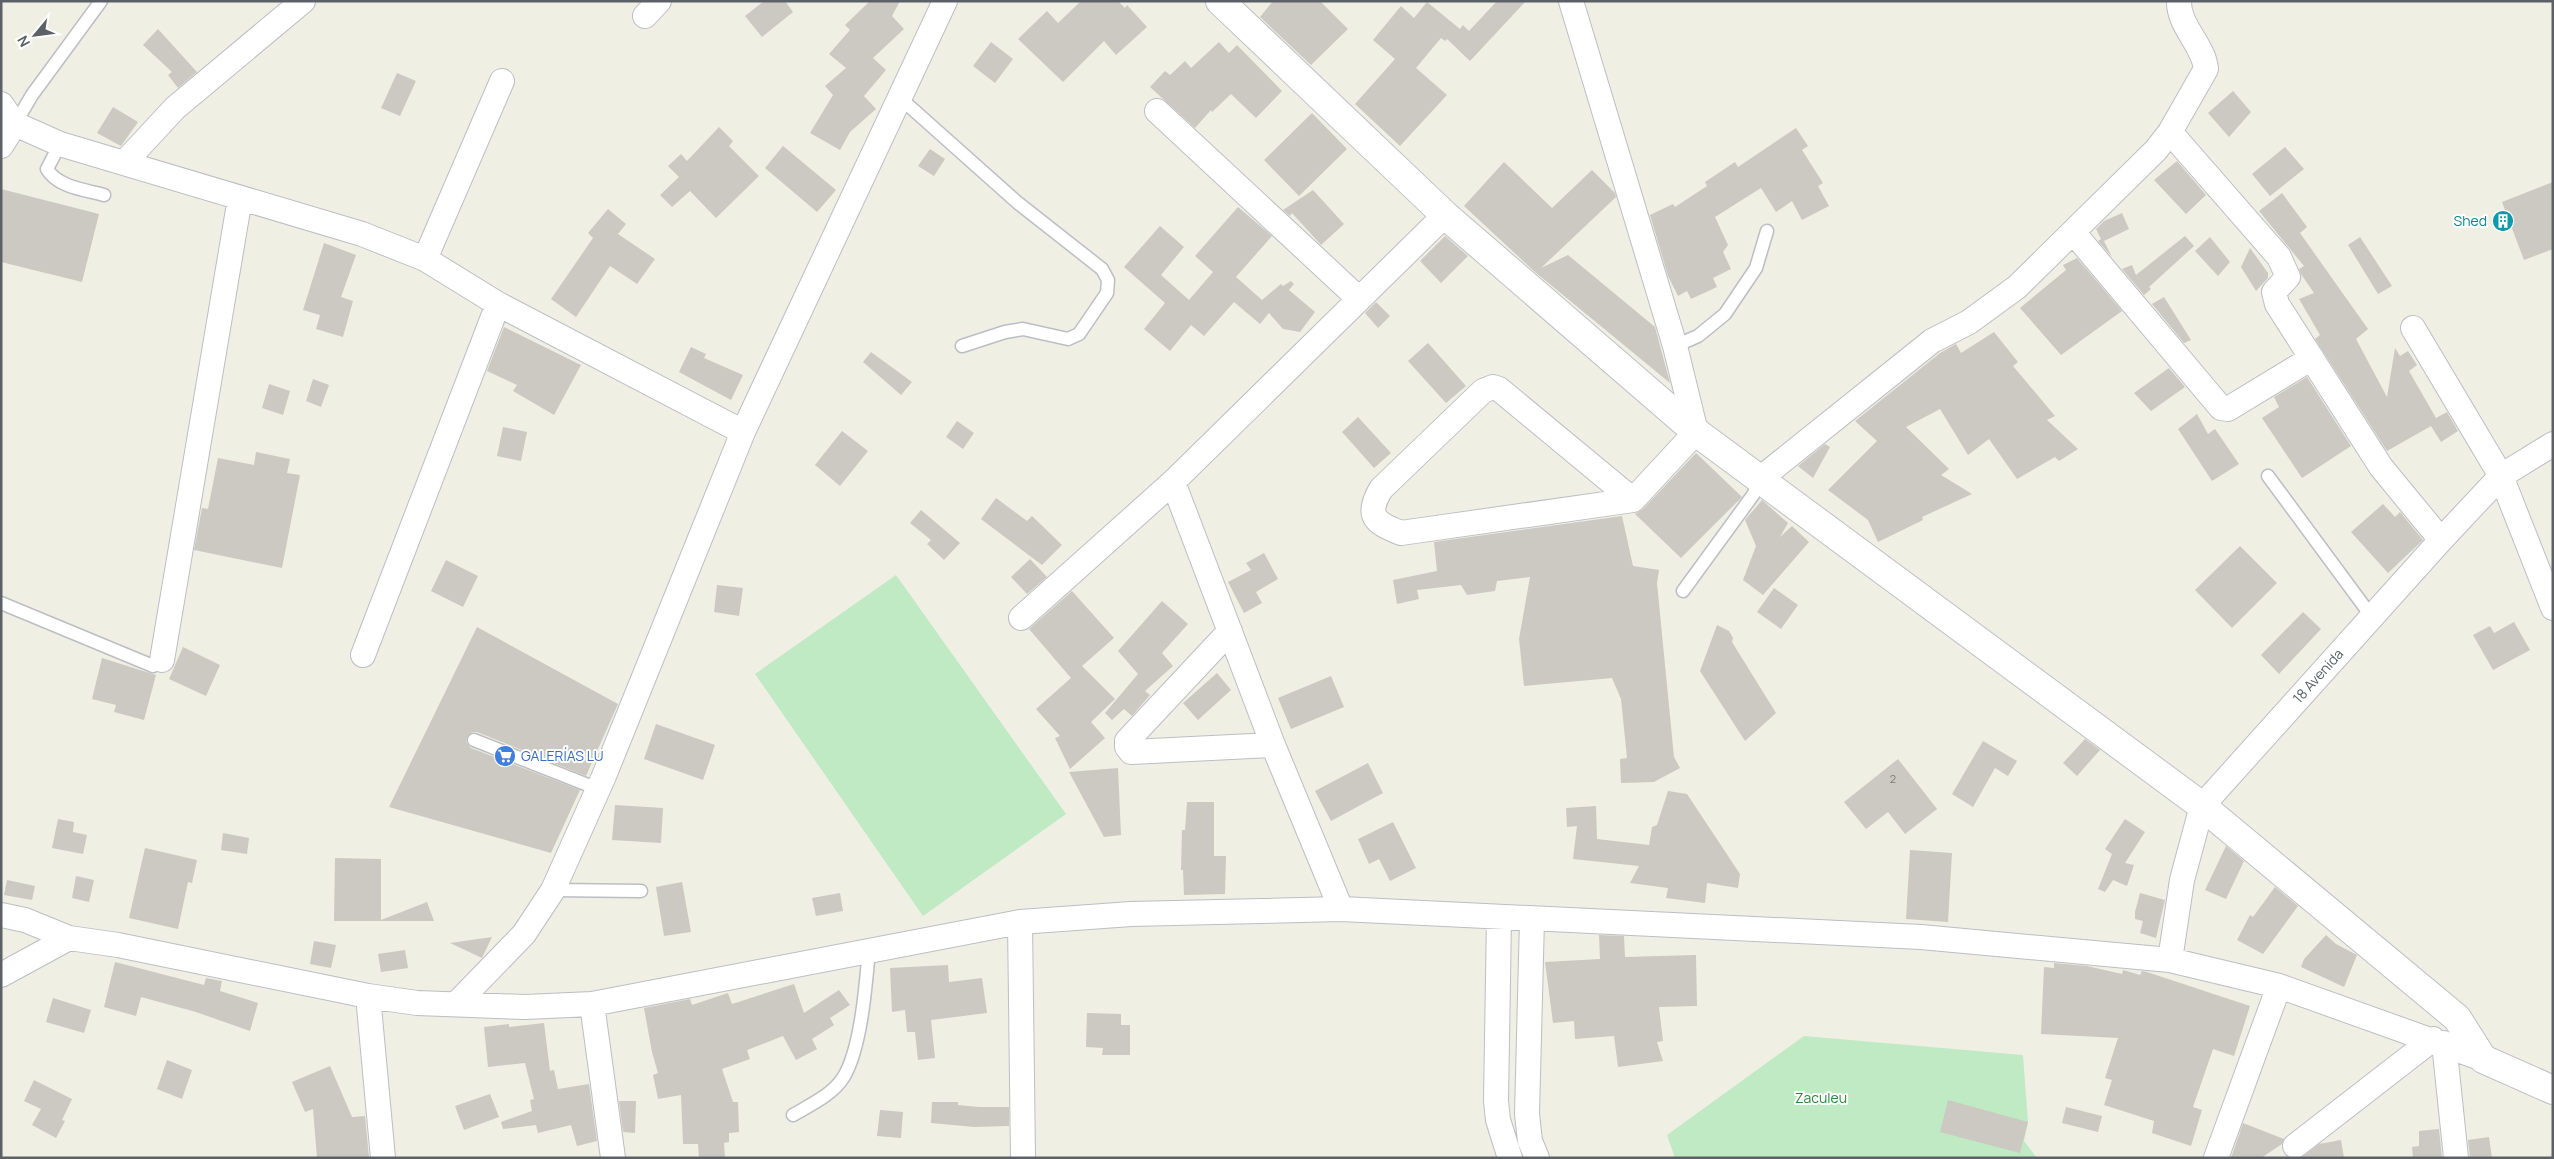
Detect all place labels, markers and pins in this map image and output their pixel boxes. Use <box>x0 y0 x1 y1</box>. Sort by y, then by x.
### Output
building icon: Shed <box>2491 209 2515 233</box>
place label: Shed <box>2454 211 2487 230</box>
supermarket icon: GALERÍAS LU <box>493 744 517 768</box>
place label: GALERÍAS LU <box>521 746 604 765</box>

